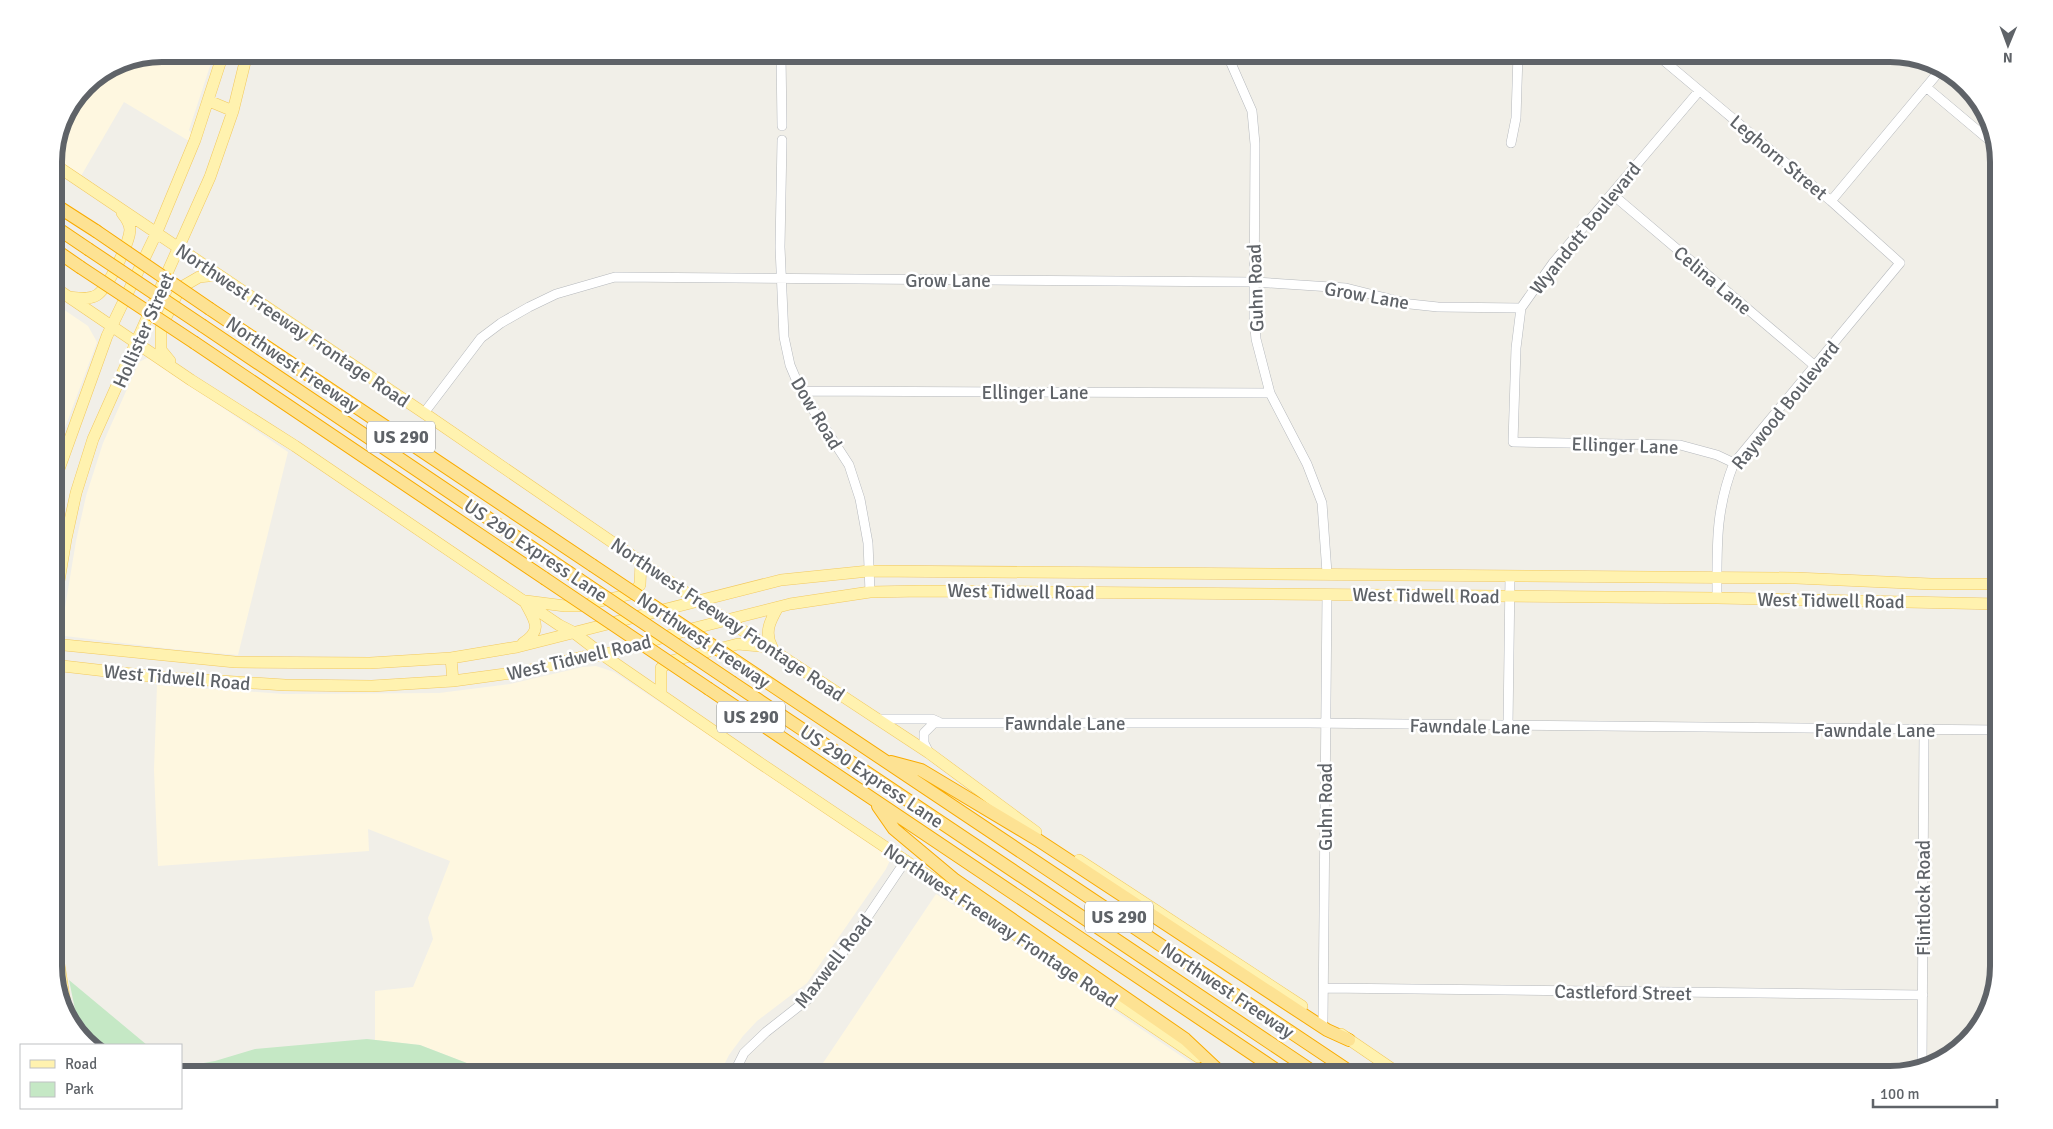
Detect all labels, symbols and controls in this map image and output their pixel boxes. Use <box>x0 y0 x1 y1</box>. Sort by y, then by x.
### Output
north arrow <box>1983 20 2033 70</box>
text: N <box>2003 49 2013 66</box>
street label: Leghorn Street <box>1725 110 1832 206</box>
street label: Wyandott Boulevard <box>1525 158 1647 300</box>
street label: Northwest Freeway Frontage Road <box>172 238 414 412</box>
street label: Celina Lane <box>1668 241 1756 320</box>
street label: Guhn Road <box>1242 243 1270 332</box>
street label: Hollister Street <box>108 269 180 392</box>
street label: Grow Lane <box>905 269 991 293</box>
street label: Grow Lane <box>1323 277 1411 315</box>
street label: Northwest Freeway <box>222 311 364 417</box>
street label: Raywood Boulevard <box>1727 336 1845 475</box>
street label: Dow Road <box>785 373 847 454</box>
street label: Ellinger Lane <box>981 381 1089 405</box>
road number: US 290 <box>367 422 435 452</box>
street label: Ellinger Lane <box>1571 432 1679 460</box>
street label: US 290 Express Lane <box>459 494 612 608</box>
street label: Northwest Freeway Frontage Road <box>607 532 849 706</box>
street label: West Tidwell Road <box>947 579 1095 605</box>
street label: West Tidwell Road <box>1352 583 1500 609</box>
street label: Northwest Freeway <box>633 587 775 693</box>
street label: West Tidwell Road <box>1757 588 1905 614</box>
street label: West Tidwell Road <box>505 630 654 686</box>
street label: West Tidwell Road <box>102 660 251 696</box>
road number: US 290 <box>717 702 785 732</box>
street label: Fawndale Lane <box>1005 712 1125 736</box>
street label: Fawndale Lane <box>1409 714 1531 740</box>
street label: Fawndale Lane <box>1815 719 1935 743</box>
street label: US 290 Express Lane <box>795 720 948 834</box>
street label: Guhn Road <box>1314 763 1338 851</box>
street label: Northwest Freeway Frontage Road <box>879 838 1122 1013</box>
street label: Flintlock Road <box>1912 840 1936 956</box>
road number: US 290 <box>1085 902 1153 932</box>
street label: Maxwell Road <box>790 910 878 1013</box>
street label: Northwest Freeway <box>1156 937 1299 1044</box>
street label: Castleford Street <box>1554 980 1692 1006</box>
legend <box>20 1044 182 1109</box>
text: Road <box>65 1055 97 1073</box>
scale bar <box>1873 1076 1997 1108</box>
text: Park <box>65 1080 94 1098</box>
text: 100 m <box>1880 1085 1920 1103</box>

